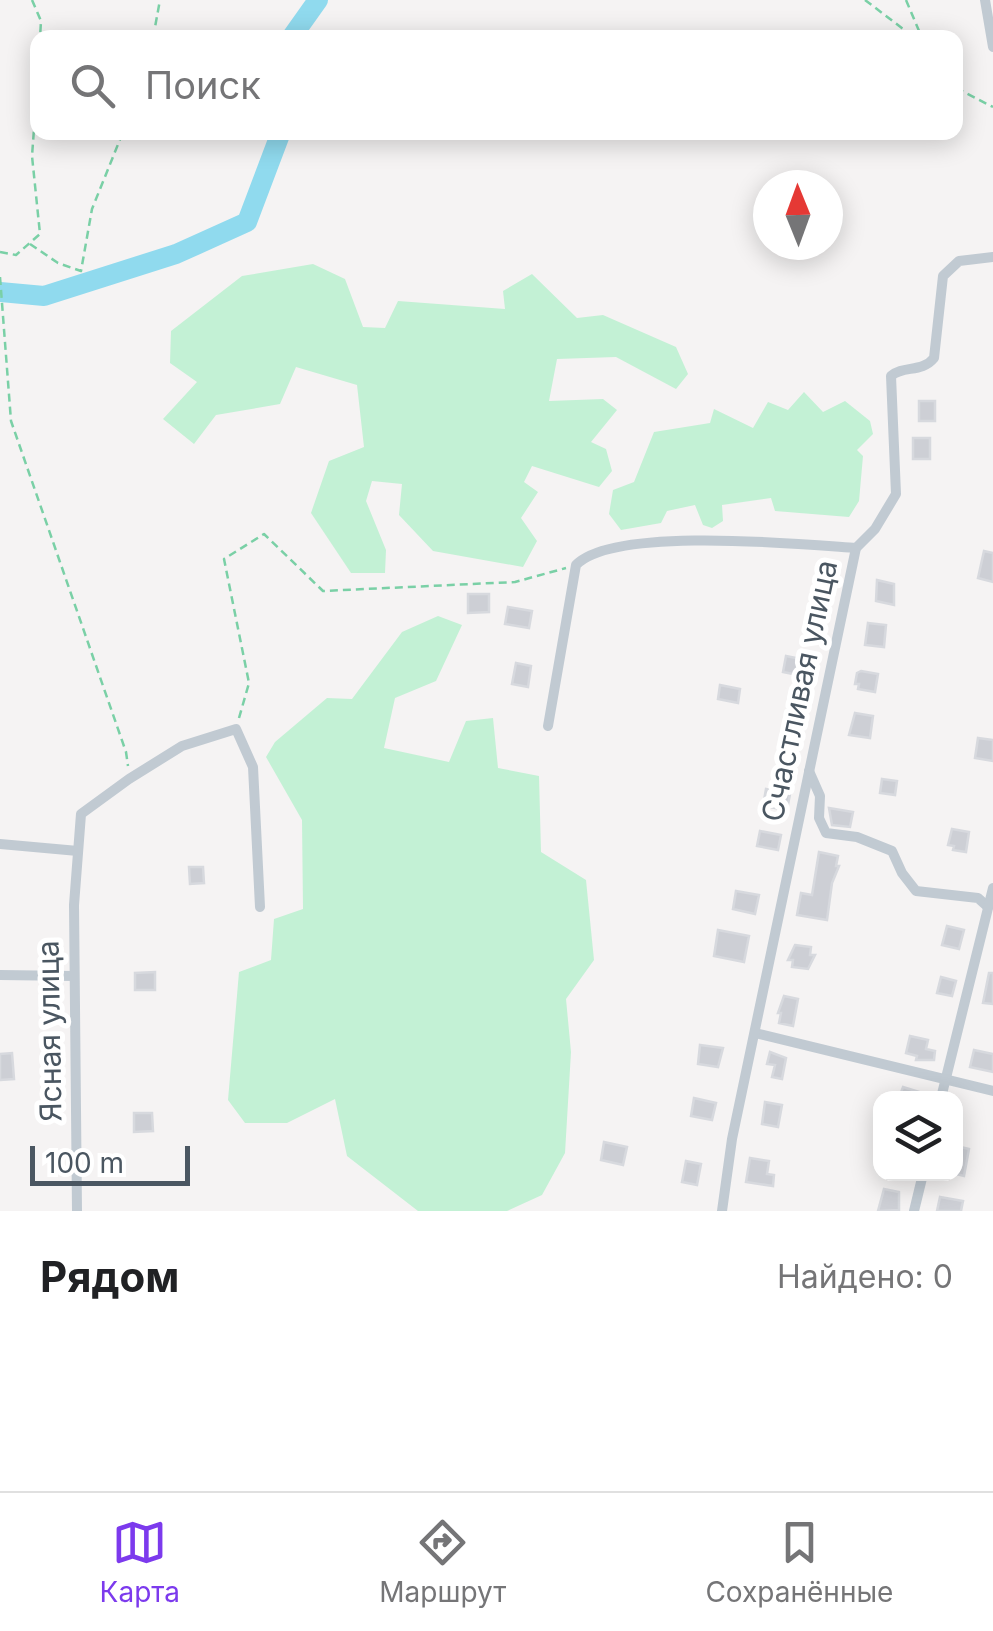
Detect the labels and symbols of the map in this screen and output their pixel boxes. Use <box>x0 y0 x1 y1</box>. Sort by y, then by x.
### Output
north arrow <box>753 170 843 260</box>
street label: Счастливая улица <box>754 557 844 825</box>
street label: Ясная улица <box>29 940 69 1122</box>
scale bar <box>30 1141 190 1186</box>

